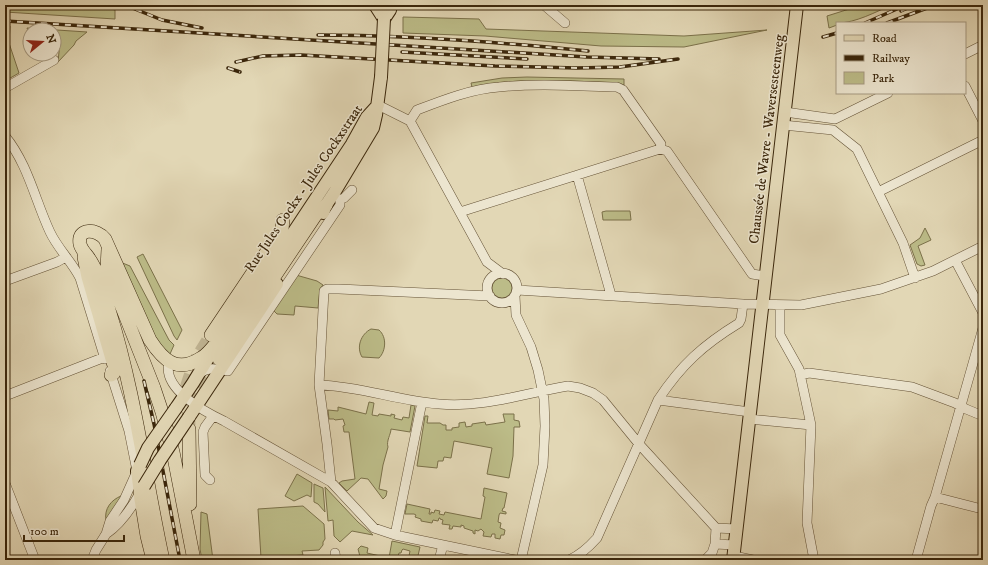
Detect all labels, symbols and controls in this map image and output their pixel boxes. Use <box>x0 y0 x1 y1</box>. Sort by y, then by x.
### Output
north arrow <box>22 22 62 62</box>
legend <box>836 22 966 94</box>
text: Road <box>872 31 897 46</box>
text: N <box>43 33 59 46</box>
street label: Chaussée de Wavre - Waversesteenweg <box>745 33 789 245</box>
text: Railway <box>872 51 910 66</box>
text: Park <box>872 71 894 86</box>
street label: Rue Jules Cockx - Jules Cockxstraat <box>241 101 367 276</box>
scale bar <box>24 517 124 543</box>
text: 100 m <box>30 524 59 539</box>

